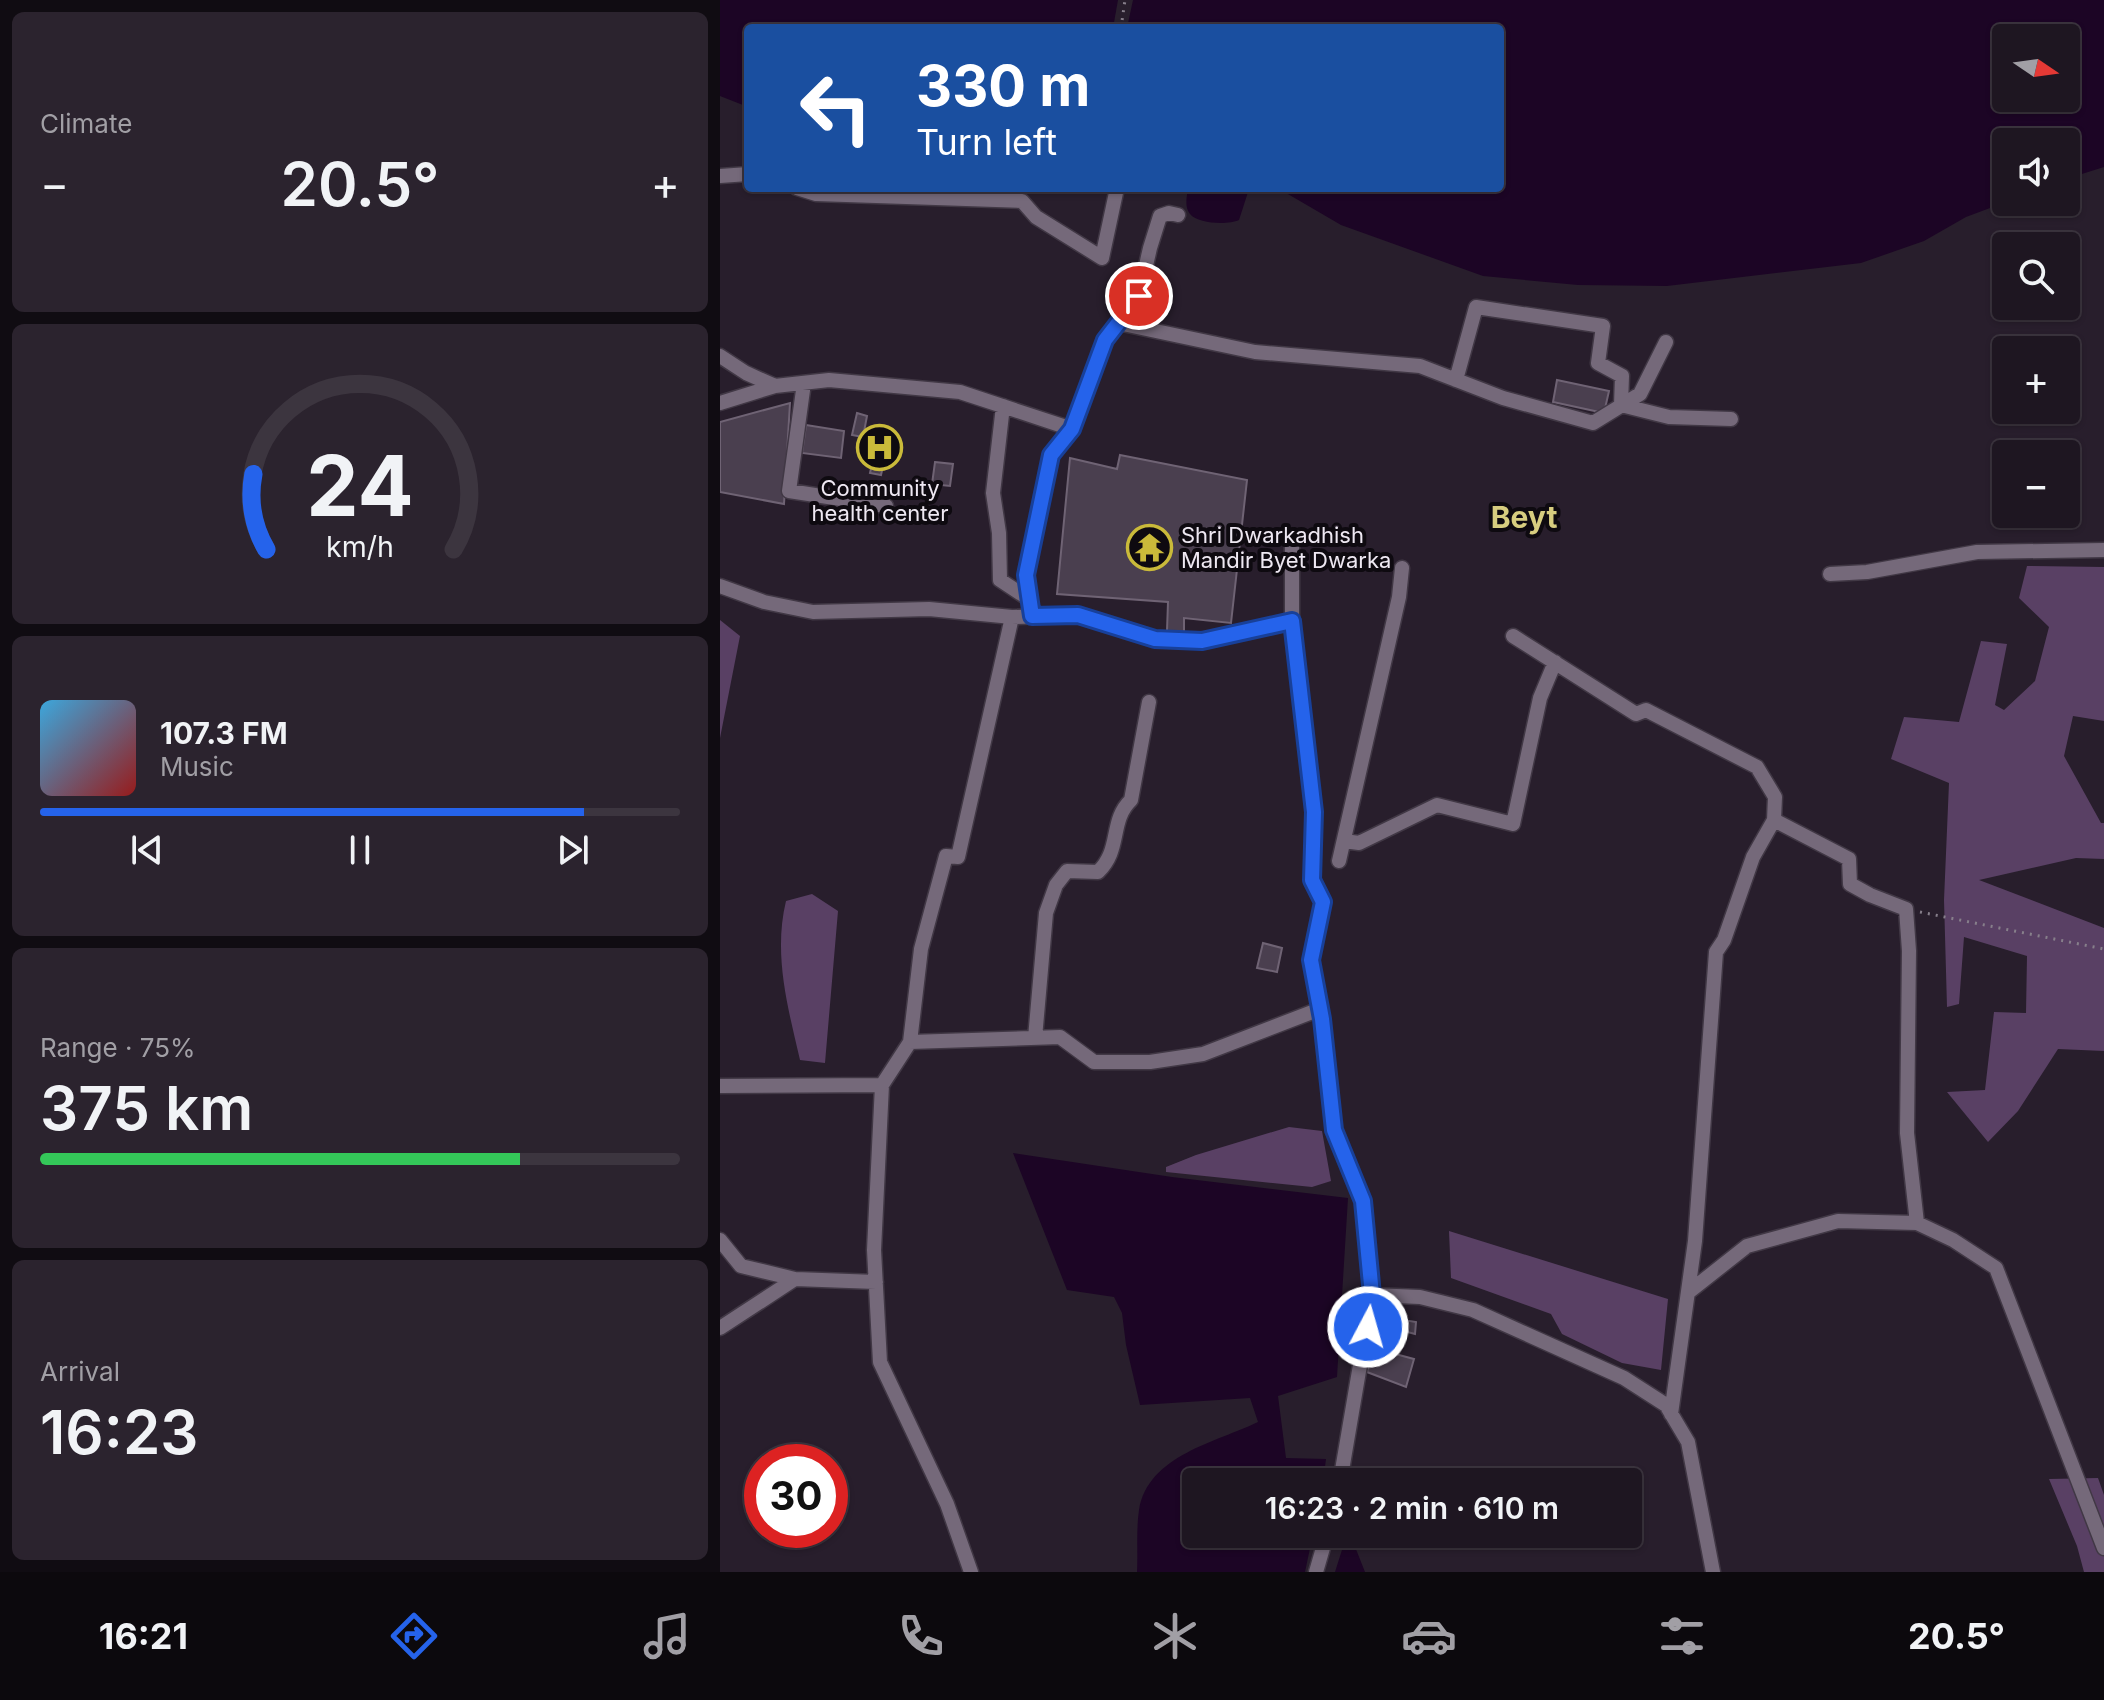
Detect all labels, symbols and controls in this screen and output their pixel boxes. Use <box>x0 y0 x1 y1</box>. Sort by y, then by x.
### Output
north arrow <box>1992 24 2080 112</box>
map controls <box>1992 24 2080 528</box>
text: 330 m <box>916 52 1090 120</box>
icon: left <box>784 56 888 160</box>
text: Climate <box>40 108 132 139</box>
text: Turn left <box>916 120 1057 164</box>
button: sound <box>1992 128 2080 216</box>
text: 20.5° <box>281 148 439 220</box>
text: − <box>40 157 69 211</box>
text: + <box>651 157 680 211</box>
button: search <box>1992 232 2080 320</box>
pin <box>1105 262 1173 330</box>
icon: arrive <box>1117 274 1161 318</box>
button: + <box>1992 336 2080 424</box>
hospital icon: Community health center <box>856 423 904 471</box>
text: 24 <box>306 435 414 536</box>
button: − <box>1992 440 2080 528</box>
place label: Community health center <box>812 475 948 526</box>
district label: Beyt <box>1491 499 1557 535</box>
place label: Shri Dwarkadhish Mandir Byet Dwarka <box>1181 522 1391 573</box>
temple icon: Shri Dwarkadhish Mandir Byet Dwarka <box>1126 524 1174 572</box>
text: km/h <box>326 529 394 564</box>
text: 107.3 FM <box>160 715 288 751</box>
text: Music <box>160 751 234 782</box>
icon: previous <box>125 828 169 872</box>
icon: pause <box>338 828 382 872</box>
icon: next <box>551 828 595 872</box>
text: Range · 75% <box>40 1032 196 1063</box>
text: 375 km <box>40 1072 253 1144</box>
position arrow <box>1326 1285 1410 1369</box>
text: Arrival <box>40 1356 120 1387</box>
text: 16:23 <box>40 1396 198 1468</box>
speed limit sign: 30 <box>744 1444 848 1548</box>
text: 16:23 · 2 min · 610 m <box>1265 1490 1559 1526</box>
icon: directions <box>386 1608 442 1664</box>
icon: music <box>639 1608 695 1664</box>
icon: phone <box>893 1608 949 1664</box>
icon: climate <box>1147 1608 1203 1664</box>
icon: car <box>1401 1608 1457 1664</box>
icon: filters <box>1654 1608 1710 1664</box>
text: 16:21 <box>99 1614 188 1658</box>
text: 20.5° <box>1908 1614 2005 1658</box>

